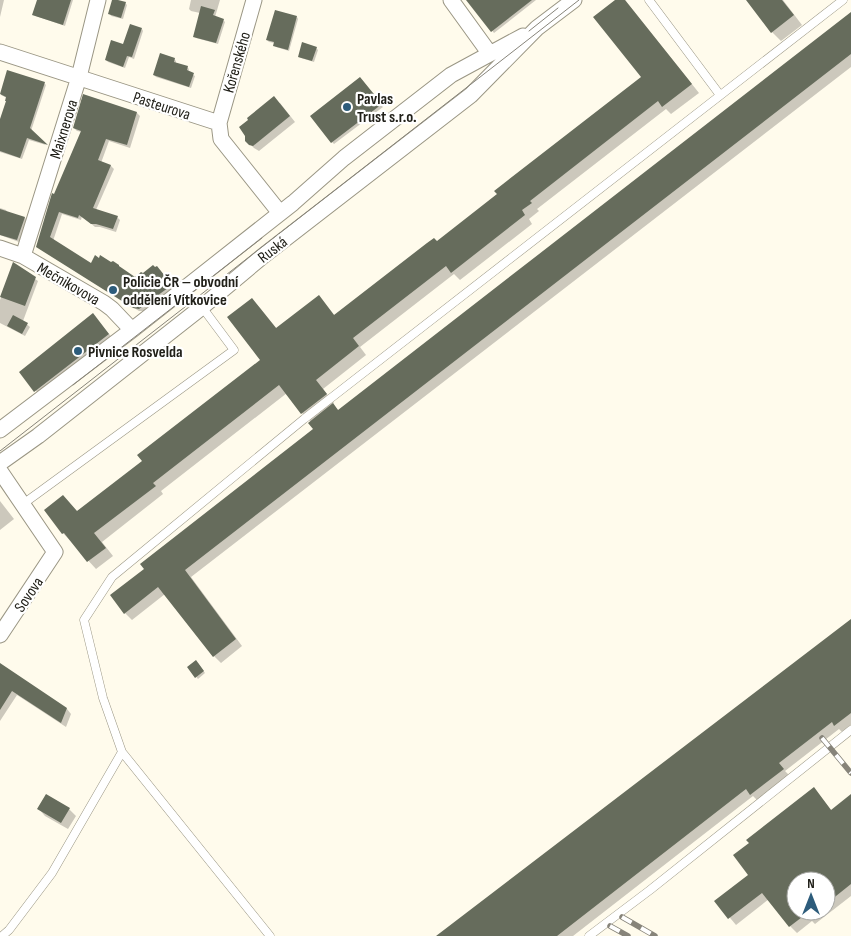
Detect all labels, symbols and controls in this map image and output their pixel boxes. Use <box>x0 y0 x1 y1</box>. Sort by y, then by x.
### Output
street label: Kořenského <box>220 30 255 95</box>
street label: Pasteurova <box>130 88 193 125</box>
place label: Pavlas Trust s.r.o. <box>357 90 417 127</box>
street label: Maixnerova <box>46 98 82 161</box>
marker: Pavlas Trust s.r.o. <box>341 101 353 113</box>
street label: Ruská <box>254 233 291 268</box>
street label: Mečnikovova <box>34 259 103 310</box>
place label: Policie ČR – obvodní oddělení Vítkovice <box>123 273 239 310</box>
marker: Policie ČR – obvodní oddělení Vítkovice <box>107 284 119 296</box>
place label: Pivnice Rosvelda <box>88 343 182 362</box>
marker: Pivnice Rosvelda <box>72 345 84 357</box>
street label: Sovova <box>11 574 48 616</box>
north arrow <box>786 871 836 921</box>
text: N <box>807 875 815 892</box>

